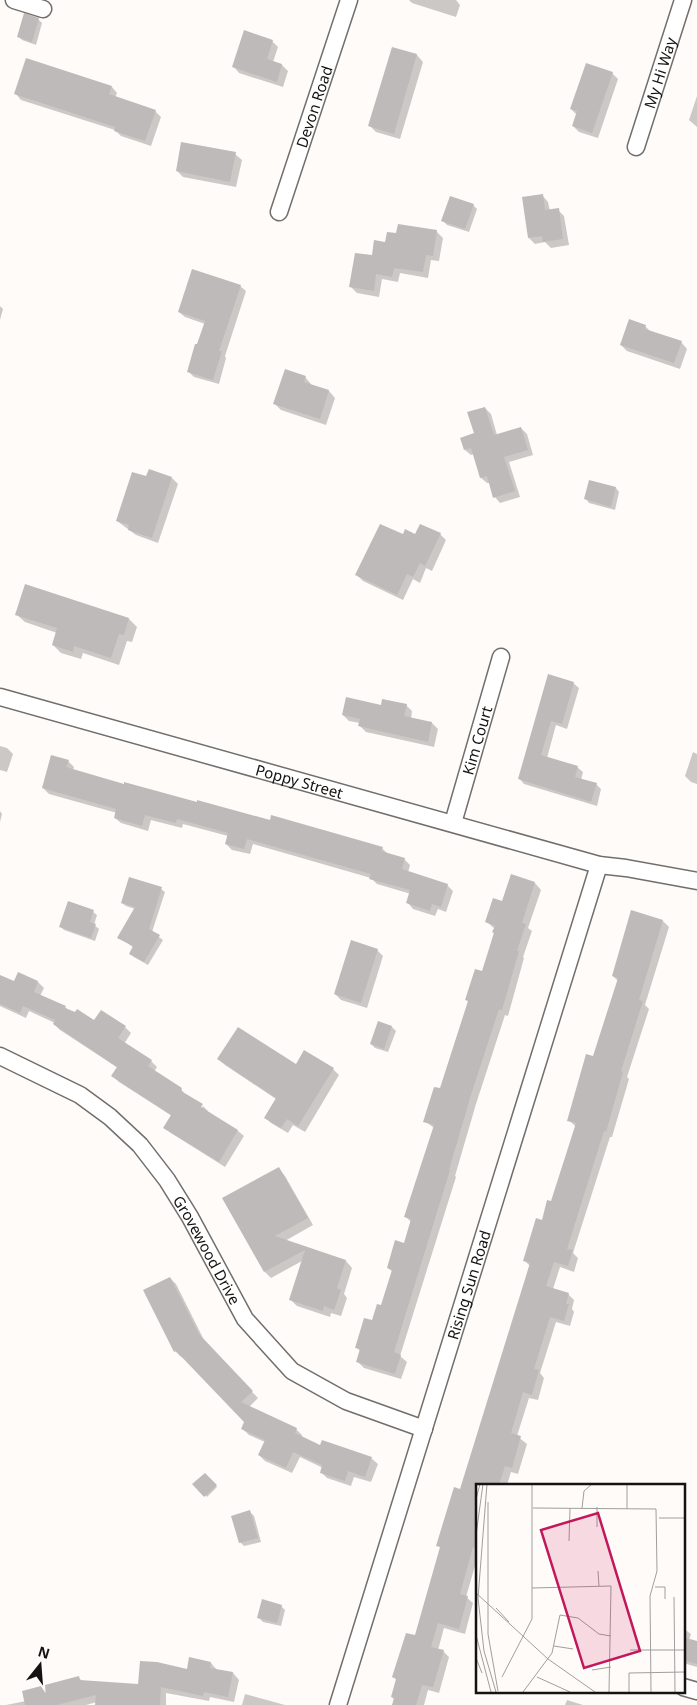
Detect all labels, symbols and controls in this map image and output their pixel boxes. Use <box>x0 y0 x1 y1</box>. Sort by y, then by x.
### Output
street label: My Hi Way <box>639 34 681 111</box>
street label: Devon Road <box>291 63 337 150</box>
street label: Kim Court <box>457 703 496 777</box>
street label: Poppy Street <box>253 759 346 803</box>
street label: Grovewood Drive <box>169 1191 245 1308</box>
street label: Rising Sun Road <box>442 1228 495 1342</box>
inset map <box>476 1484 684 1692</box>
north arrow <box>15 1640 65 1690</box>
text: N <box>36 1641 52 1663</box>

